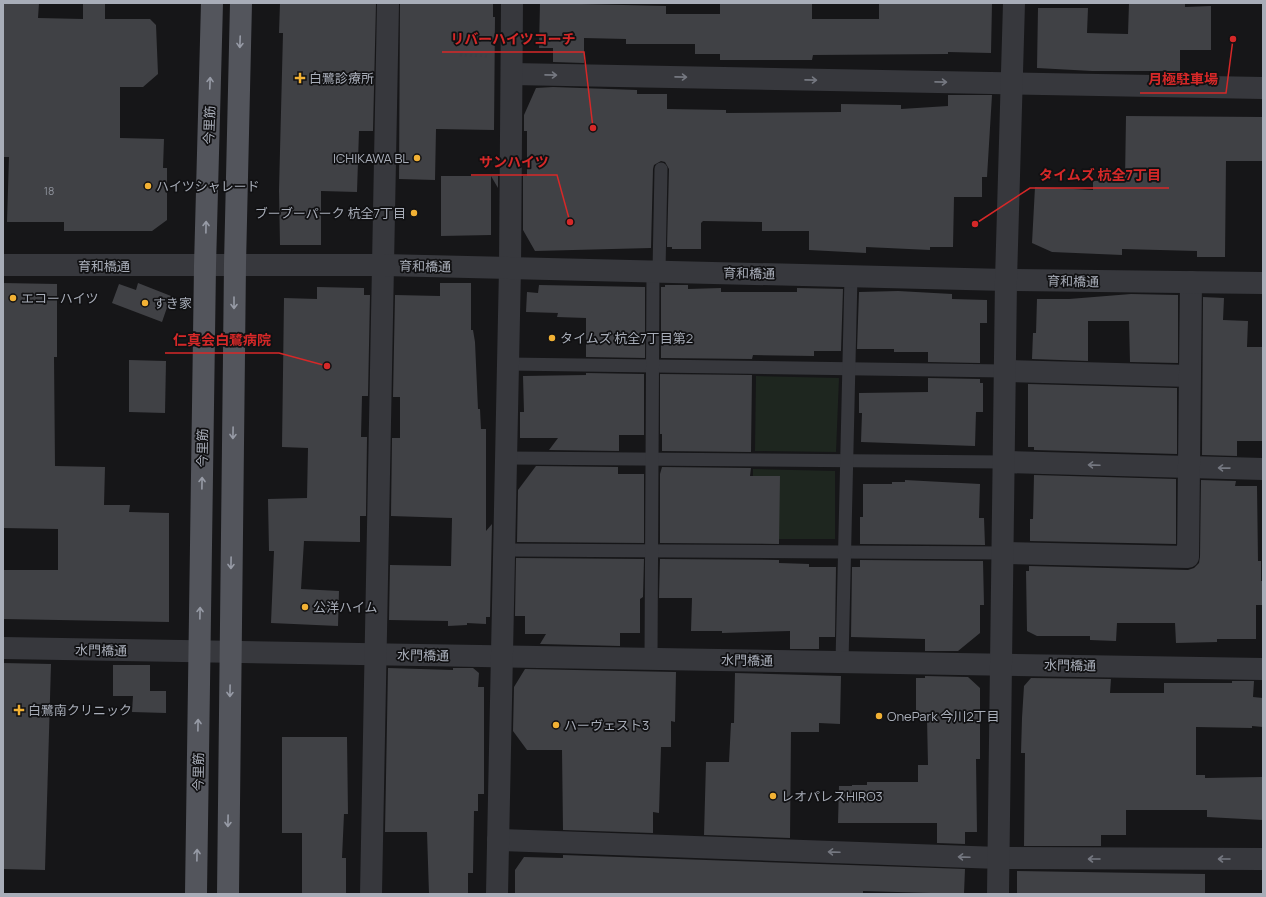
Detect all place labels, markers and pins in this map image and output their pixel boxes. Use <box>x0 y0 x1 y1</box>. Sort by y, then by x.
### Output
callout: リバーハイツコーチ <box>442 26 584 52</box>
callout: 月極駐車場 <box>1140 67 1226 93</box>
place label: 白鷺診療所 <box>309 69 374 87</box>
marker: 白鷺診療所 <box>294 72 306 84</box>
place label: ICHIKAWA BL <box>333 149 409 167</box>
callout: サンハイツ <box>471 149 557 175</box>
marker: ICHIKAWA BL <box>412 153 422 163</box>
callout: タイムズ 杭全7丁目 <box>1030 162 1169 188</box>
place label: ハイツシャレード <box>156 177 260 195</box>
marker: ハイツシャレード <box>143 181 153 191</box>
place label: ブーブーパーク 杭全7丁目 <box>255 204 406 222</box>
marker: ブーブーパーク 杭全7丁目 <box>409 208 419 218</box>
place label: エコーハイツ <box>21 289 98 307</box>
marker: エコーハイツ <box>8 293 18 303</box>
place label: すき家 <box>153 294 192 312</box>
marker: すき家 <box>140 298 150 308</box>
callout: 仁真会白鷺病院 <box>165 327 279 353</box>
place label: タイムズ 杭全7丁目第2 <box>560 329 693 347</box>
marker: タイムズ 杭全7丁目第2 <box>547 333 557 343</box>
place label: 公洋ハイム <box>313 598 377 616</box>
marker: 公洋ハイム <box>300 602 310 612</box>
place label: 白鷺南クリニック <box>28 701 132 719</box>
marker: 白鷺南クリニック <box>13 704 25 716</box>
place label: OnePark 今川2丁目 <box>887 707 1000 725</box>
marker: OnePark 今川2丁目 <box>874 711 884 721</box>
place label: ハーヴェスト3 <box>564 716 649 734</box>
marker: ハーヴェスト3 <box>551 720 561 730</box>
place label: レオパレスHIRO3 <box>781 787 883 805</box>
marker: レオパレスHIRO3 <box>768 791 778 801</box>

